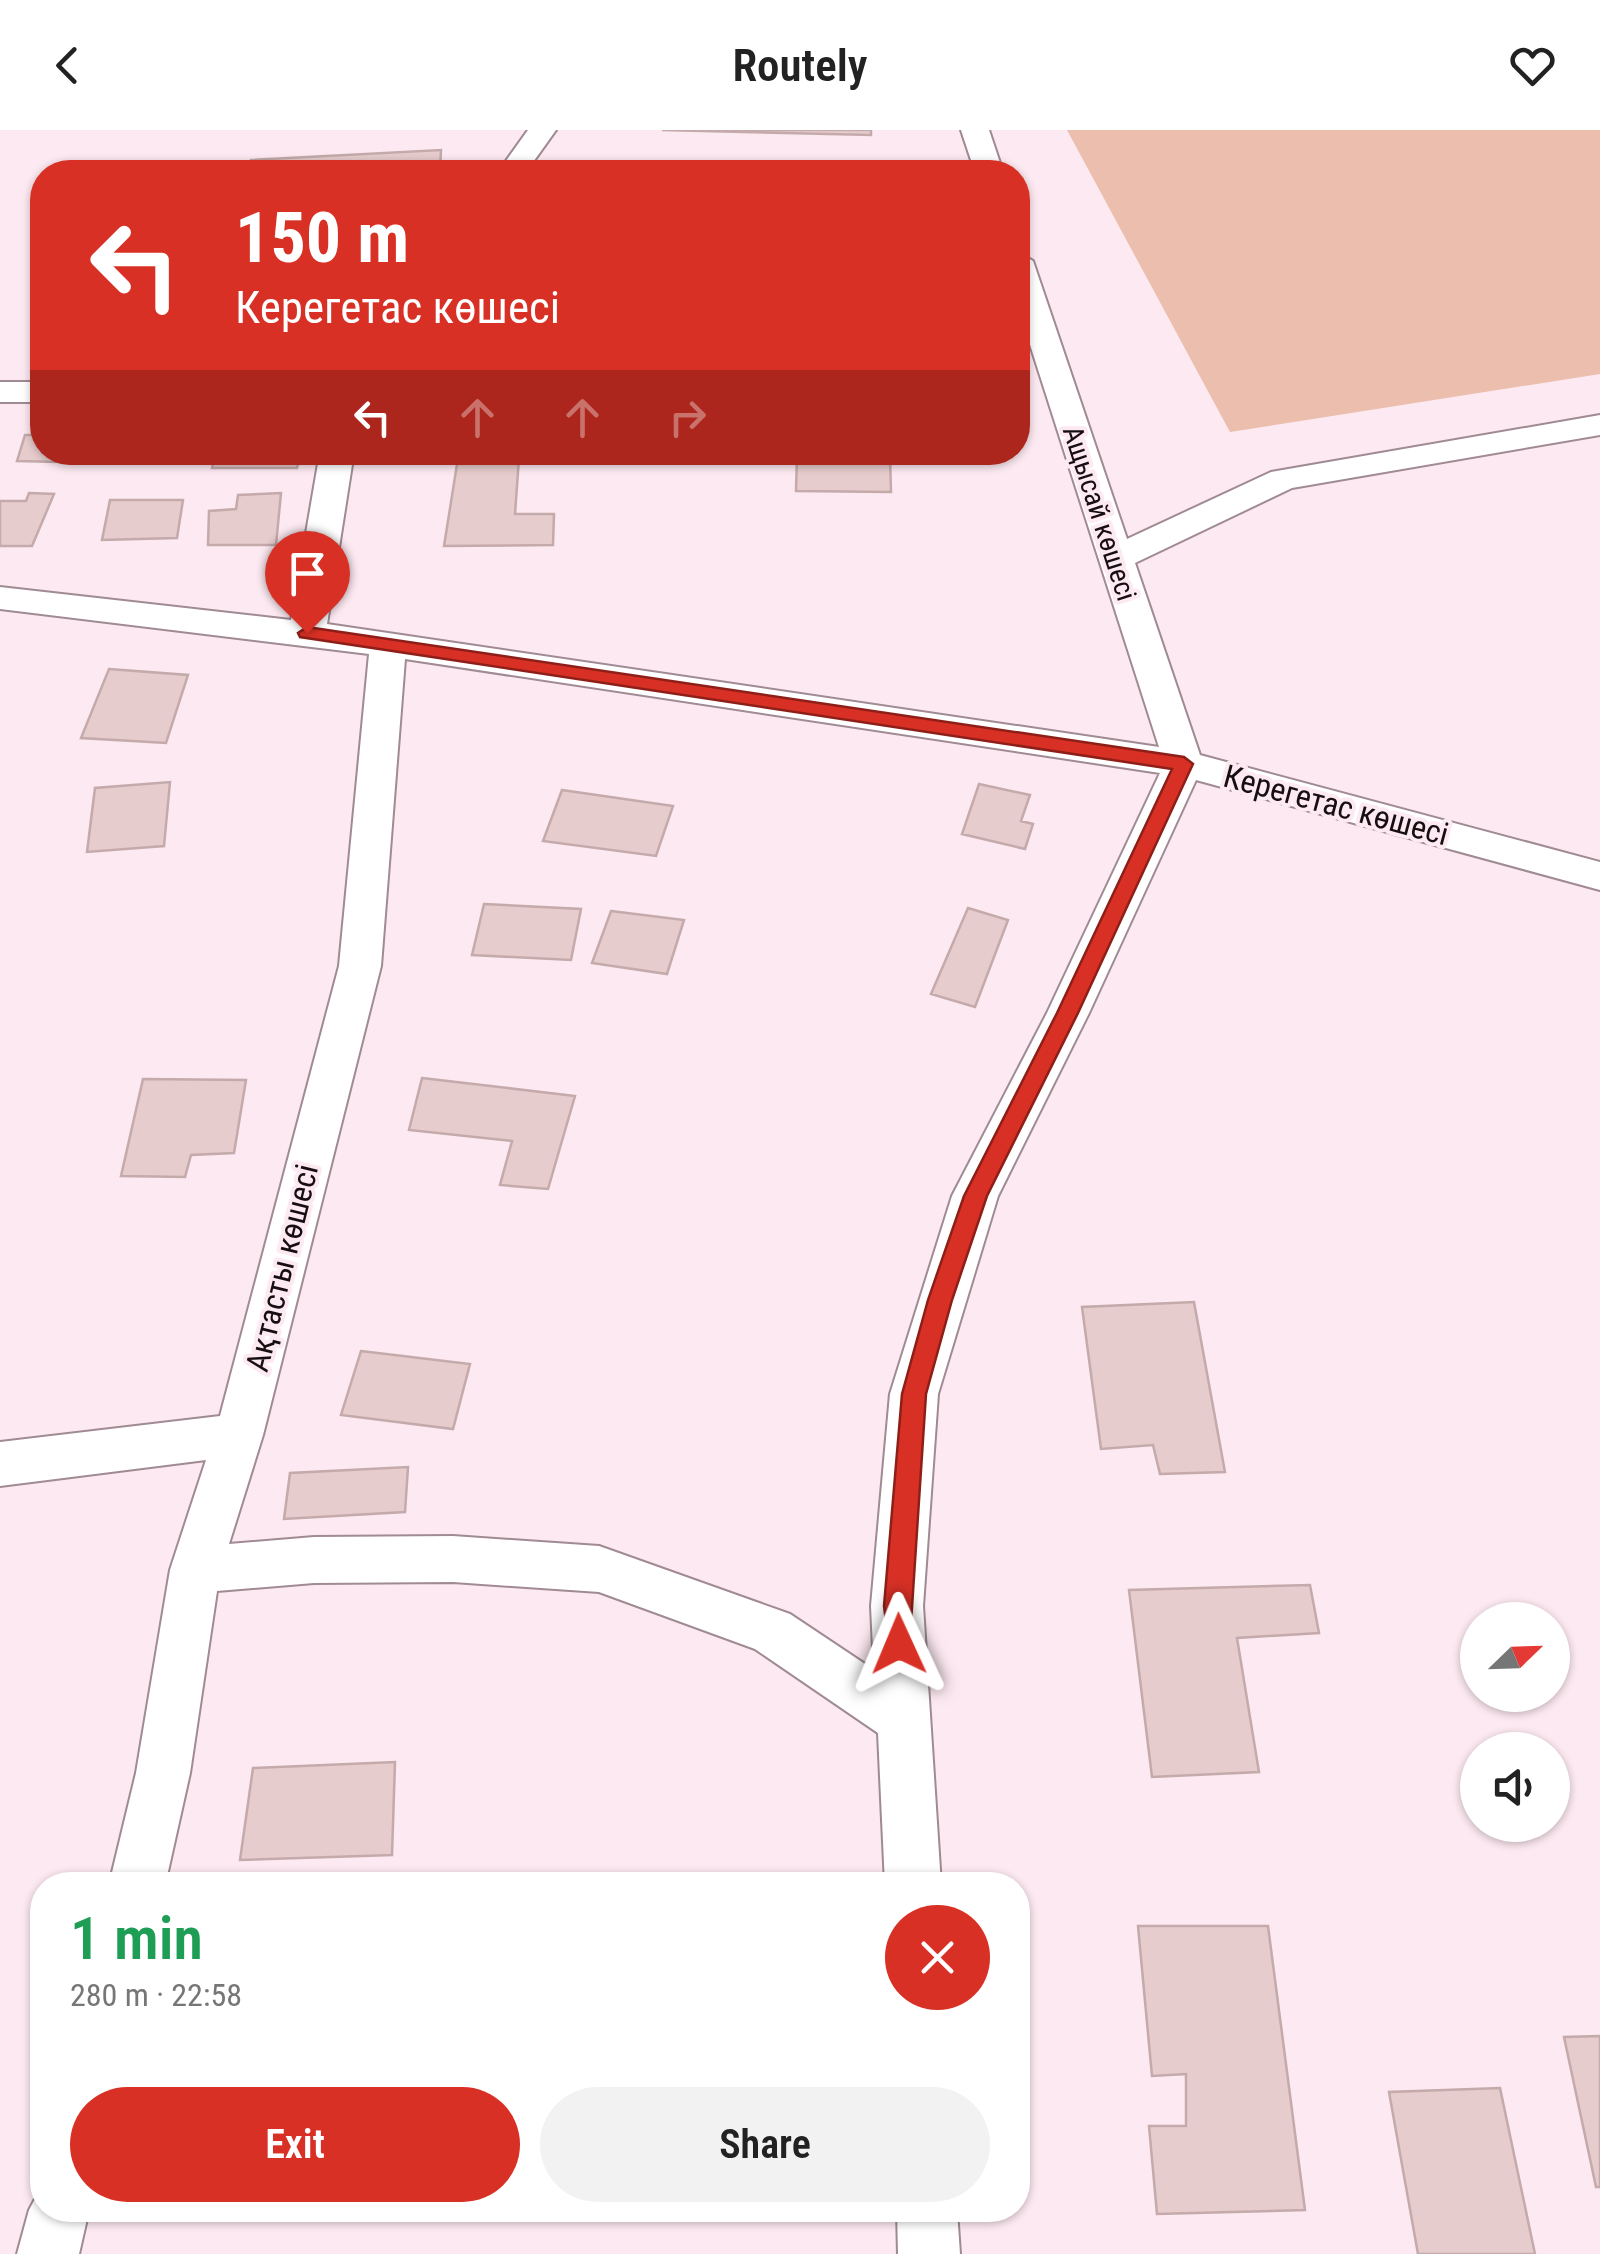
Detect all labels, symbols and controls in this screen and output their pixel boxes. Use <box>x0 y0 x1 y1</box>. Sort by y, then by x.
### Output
icon: back <box>40 38 95 93</box>
icon: heart <box>1505 38 1560 93</box>
text: Routely <box>732 39 868 92</box>
text: 150 m <box>235 197 409 279</box>
icon: left <box>70 200 200 330</box>
text: Керегетас көшесі <box>235 281 560 334</box>
icon: left <box>345 390 400 445</box>
icon: ahead <box>450 390 505 445</box>
icon: ahead <box>555 390 610 445</box>
icon: right <box>660 390 715 445</box>
street label: Ащысай көшесі <box>1056 422 1143 605</box>
pin <box>265 531 350 634</box>
icon: arrive <box>280 546 335 601</box>
street label: Керегетас көшесі <box>1219 757 1453 853</box>
street label: Ақтасты көшесі <box>238 1160 326 1376</box>
position arrow <box>847 1592 951 1696</box>
north arrow <box>1460 1602 1570 1712</box>
map controls <box>1460 1602 1570 1842</box>
button: sound <box>1460 1732 1570 1842</box>
text: 1 min <box>70 1903 203 1974</box>
button: close <box>885 1905 990 2010</box>
text: 280 m · 22:58 <box>70 1976 242 2014</box>
button: Exit <box>70 2087 520 2202</box>
button: Share <box>540 2087 990 2202</box>

